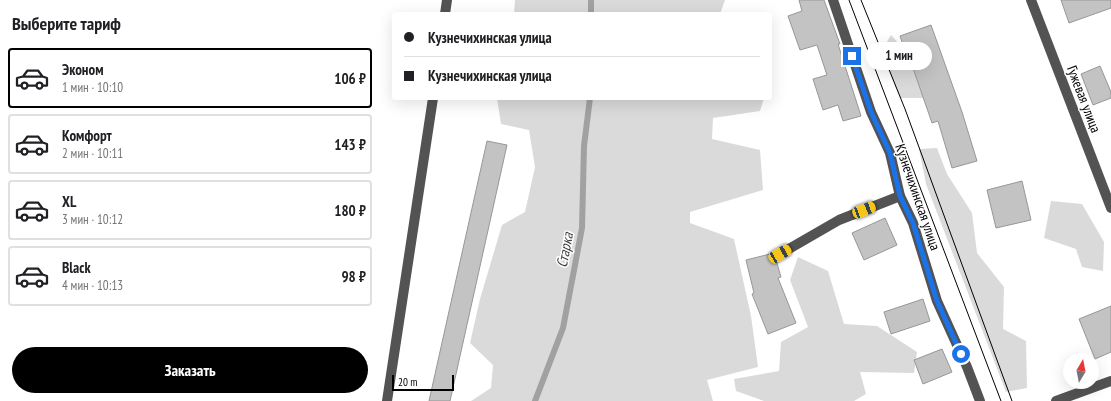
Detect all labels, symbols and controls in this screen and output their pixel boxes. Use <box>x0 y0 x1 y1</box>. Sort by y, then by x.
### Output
text: Выберите тариф <box>12 12 121 35</box>
text: Кузнечихинская улица <box>428 28 552 47</box>
callout: 1 мин <box>866 42 932 70</box>
route end <box>843 47 861 65</box>
text: 1 мин <box>885 47 913 64</box>
icon: car <box>14 60 50 96</box>
text: Эконом <box>62 60 103 79</box>
street label: Гужевая улица <box>1063 63 1105 135</box>
text: Кузнечихинская улица <box>428 66 552 85</box>
text: 106 ₽ <box>334 69 366 88</box>
text: 1 мин · 10:10 <box>62 79 123 96</box>
icon: car <box>14 126 50 162</box>
text: Комфорт <box>62 126 112 145</box>
text: 143 ₽ <box>334 135 366 154</box>
street label: Кузнечихинская улица <box>891 141 945 253</box>
text: 2 мин · 10:11 <box>62 145 123 162</box>
icon: car <box>14 192 50 228</box>
text: XL <box>62 192 76 211</box>
car <box>851 200 877 220</box>
text: 180 ₽ <box>334 201 366 220</box>
text: 3 мин · 10:12 <box>62 211 123 228</box>
water label: Старка <box>552 230 577 269</box>
car <box>767 243 793 265</box>
icon: car <box>14 258 50 294</box>
text: Black <box>62 258 91 277</box>
text: 98 ₽ <box>341 267 366 286</box>
text: 4 мин · 10:13 <box>62 277 123 294</box>
route start <box>952 345 970 363</box>
button: Заказать <box>12 347 368 393</box>
north arrow <box>1063 353 1099 389</box>
map controls <box>1063 353 1099 389</box>
scale bar <box>392 373 454 392</box>
text: 20 m <box>398 375 417 389</box>

